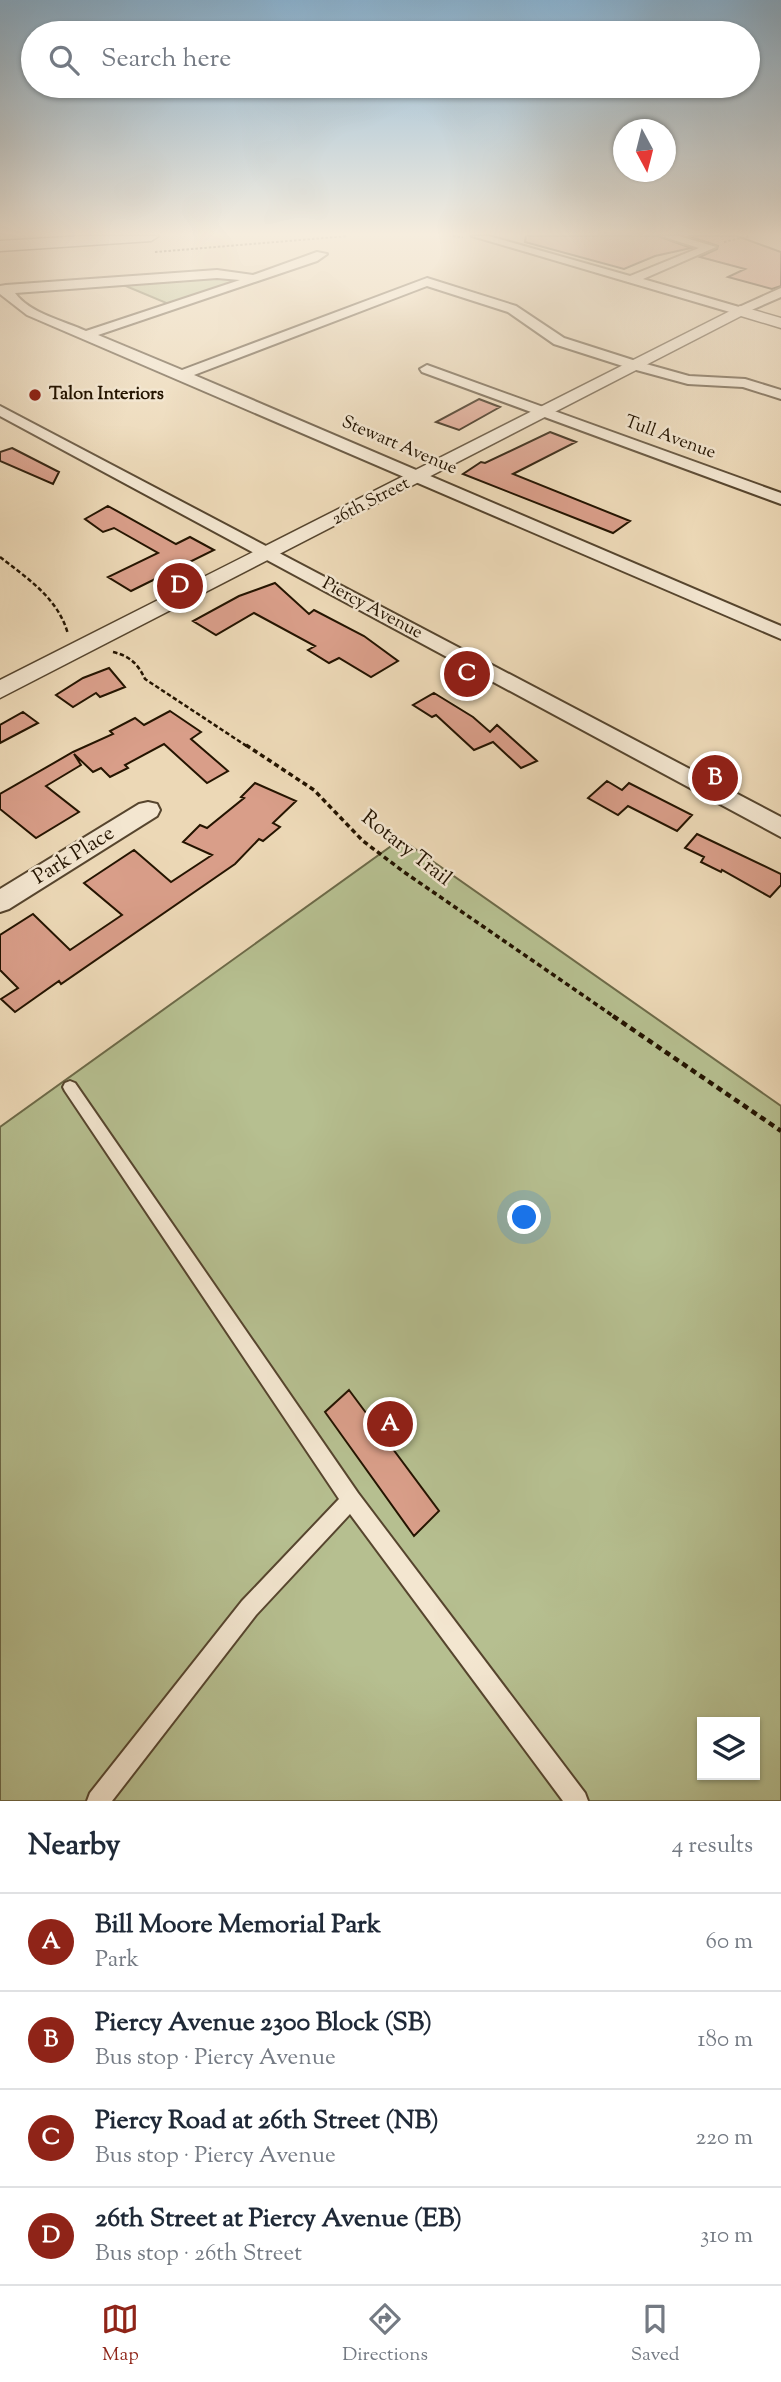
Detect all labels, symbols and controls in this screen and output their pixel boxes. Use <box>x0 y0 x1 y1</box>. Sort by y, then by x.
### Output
search box <box>21 21 760 98</box>
icon: search <box>45 41 83 79</box>
text: Search here <box>101 41 231 78</box>
north arrow <box>613 119 676 182</box>
place label: Talon Interiors <box>49 382 164 408</box>
marker: Talon Interiors <box>27 387 43 403</box>
street label: Tull Avenue <box>621 409 719 467</box>
street label: Stewart Avenue <box>337 410 461 482</box>
street label: 26th Street <box>328 471 414 533</box>
pin: D <box>157 560 203 612</box>
street label: Piercy Avenue <box>317 572 427 646</box>
pin: C <box>444 648 490 700</box>
pin: B <box>692 752 738 804</box>
street label: Rotary Trail <box>354 804 458 894</box>
street label: Park Place <box>27 819 121 893</box>
your location <box>507 1200 541 1234</box>
pin: A <box>367 1398 413 1450</box>
map controls <box>697 1717 760 1780</box>
button: layers <box>697 1717 760 1780</box>
text: Nearby <box>28 1825 120 1868</box>
text: 4 results <box>672 1830 753 1863</box>
text: Bill Moore Memorial Park <box>95 1907 381 1944</box>
text: A <box>42 1926 60 1959</box>
text: 60 m <box>705 1926 753 1959</box>
text: Park <box>95 1944 139 1977</box>
text: Piercy Avenue 2300 Block (SB) <box>95 2005 432 2042</box>
text: B <box>44 2024 58 2057</box>
text: 180 m <box>698 2024 753 2057</box>
text: Bus stop · Piercy Avenue <box>95 2042 336 2075</box>
text: Piercy Road at 26th Street (NB) <box>95 2103 439 2140</box>
text: C <box>42 2122 60 2155</box>
text: 220 m <box>695 2122 753 2155</box>
text: Bus stop · Piercy Avenue <box>95 2140 336 2173</box>
text: 26th Street at Piercy Avenue (EB) <box>95 2201 462 2238</box>
text: D <box>42 2220 60 2253</box>
text: 310 m <box>700 2220 753 2253</box>
text: Bus stop · 26th Street <box>95 2238 302 2271</box>
tab: Map <box>101 2300 139 2369</box>
tab: Directions <box>342 2300 428 2369</box>
tab: Saved <box>631 2300 680 2369</box>

